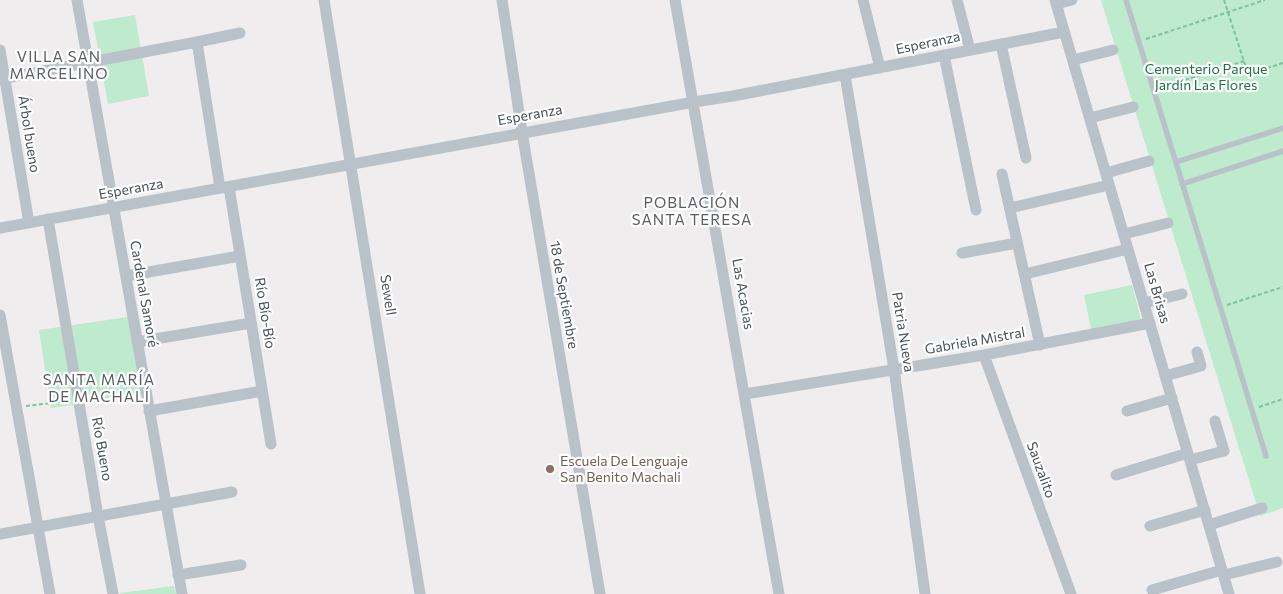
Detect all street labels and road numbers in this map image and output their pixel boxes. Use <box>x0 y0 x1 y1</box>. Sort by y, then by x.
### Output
street label: Esperanza <box>894 28 962 58</box>
street label: Árbol bueno <box>15 94 43 174</box>
street label: Esperanza <box>496 101 564 129</box>
street label: Esperanza <box>97 175 165 203</box>
street label: Cardenal Samoré <box>126 239 162 349</box>
street label: 18 de Septiembre <box>546 240 582 350</box>
street label: Las Acacias <box>728 257 758 331</box>
street label: Las Brisas <box>1140 261 1174 325</box>
street label: Sewell <box>377 274 399 316</box>
street label: Río Bío-Bío <box>251 276 279 350</box>
street label: Patria Nueva <box>888 291 918 373</box>
street label: Gabriela Mistral <box>924 324 1026 358</box>
street label: Río Bueno <box>88 416 116 482</box>
street label: Sauzalito <box>1023 440 1059 500</box>

